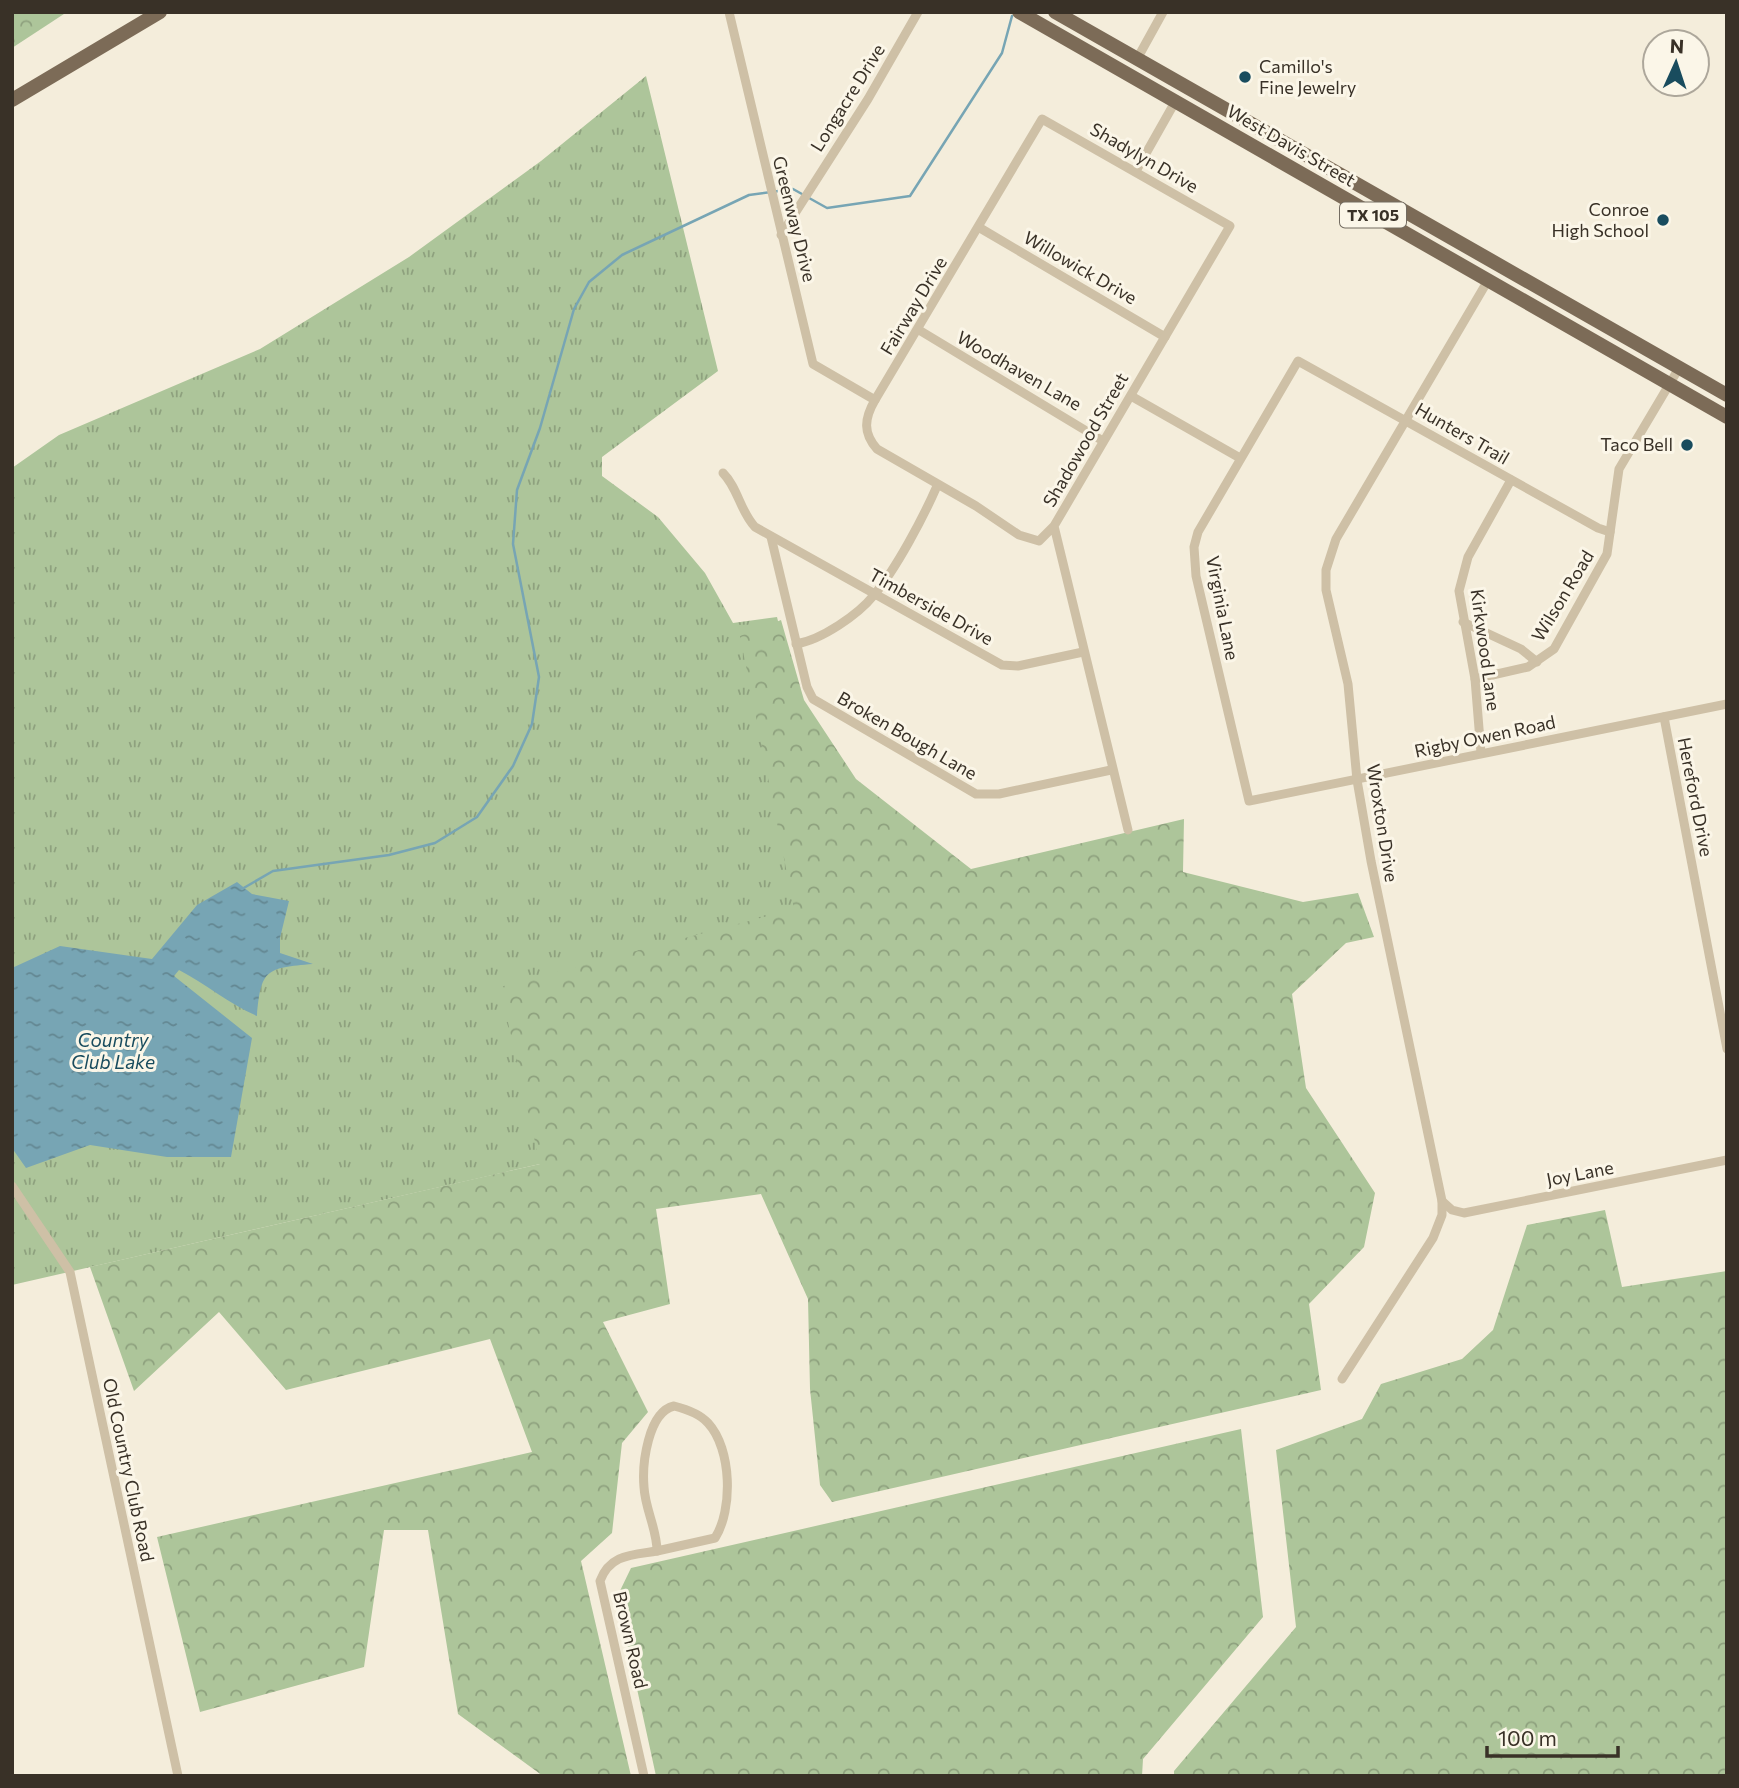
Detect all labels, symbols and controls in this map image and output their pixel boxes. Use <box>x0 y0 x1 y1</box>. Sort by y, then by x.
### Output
north arrow <box>1641 28 1711 98</box>
text: N <box>1669 34 1685 57</box>
street label: Longacre Drive <box>805 40 889 155</box>
place label: Camillo's Fine Jewelry <box>1259 55 1356 98</box>
marker: Camillo's Fine Jewelry <box>1237 69 1253 85</box>
street label: West Davis Street <box>1223 100 1360 191</box>
street label: Shadylyn Drive <box>1087 117 1202 197</box>
street label: Greenway Drive <box>769 154 821 284</box>
place label: Conroe High School <box>1552 198 1649 241</box>
road number: TX 105 <box>1340 202 1406 228</box>
marker: Conroe High School <box>1655 212 1671 228</box>
street label: Willowick Drive <box>1020 226 1141 308</box>
street label: Fairway Drive <box>875 252 951 359</box>
street label: Woodhaven Lane <box>953 326 1086 415</box>
street label: Shadowood Street <box>1038 368 1133 511</box>
street label: Hunters Trail <box>1412 397 1513 469</box>
place label: Taco Bell <box>1600 433 1673 455</box>
marker: Taco Bell <box>1679 437 1695 453</box>
street label: Wilson Road <box>1526 546 1598 645</box>
street label: Virginia Lane <box>1202 554 1244 662</box>
street label: Timberside Drive <box>866 563 997 649</box>
street label: Kirkwood Lane <box>1467 588 1505 712</box>
street label: Broken Bough Lane <box>834 686 981 784</box>
street label: Rigby Owen Road <box>1412 710 1557 762</box>
street label: Hereford Drive <box>1674 735 1718 858</box>
street label: Wroxton Drive <box>1363 762 1403 884</box>
water label: Country Club Lake <box>71 1028 155 1073</box>
street label: Joy Lane <box>1544 1156 1615 1190</box>
street label: Old Country Club Road <box>99 1376 159 1564</box>
street label: Brown Road <box>609 1589 653 1691</box>
scale bar <box>1487 1714 1618 1758</box>
text: 100 m <box>1498 1725 1557 1750</box>

